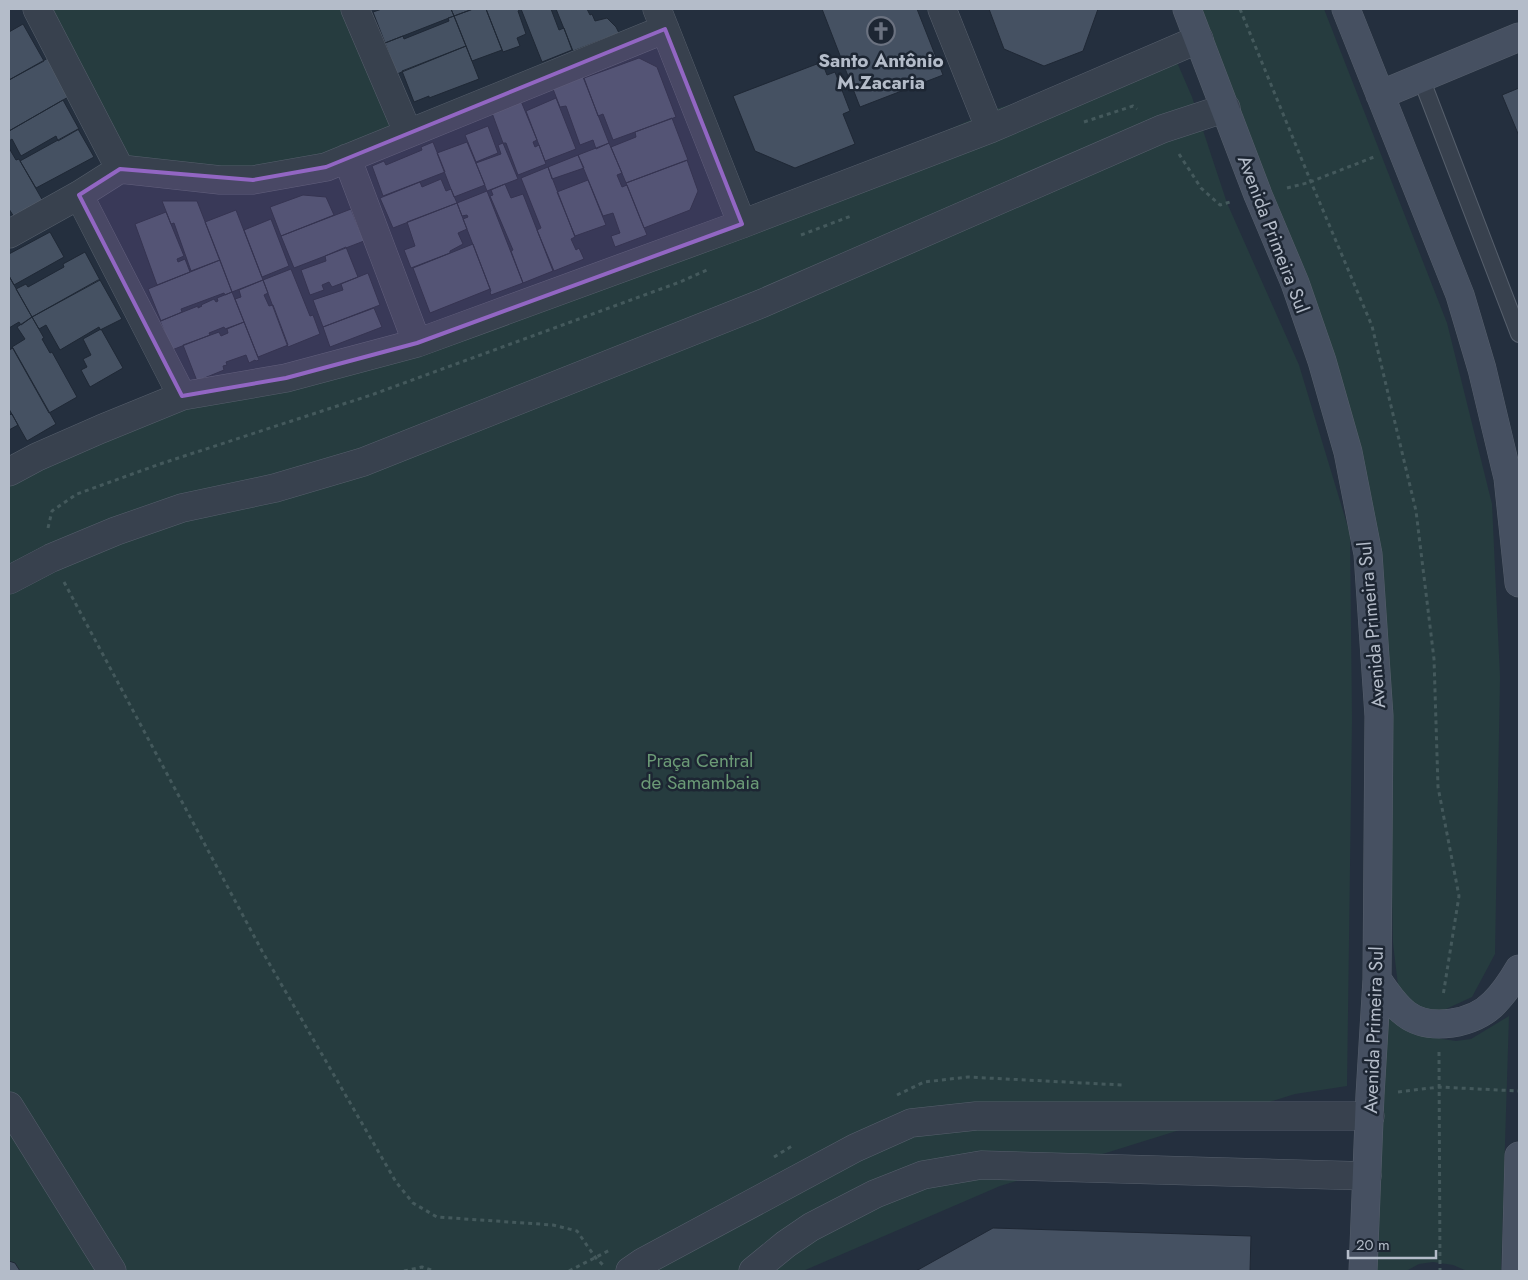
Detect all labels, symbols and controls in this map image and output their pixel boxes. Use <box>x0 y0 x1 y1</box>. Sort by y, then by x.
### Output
church icon: Santo Antônio M.Zacaria <box>866 16 896 46</box>
place label: Santo Antônio M.Zacaria <box>818 47 944 96</box>
street label: Avenida Primeira Sul <box>1231 151 1316 317</box>
street label: Avenida Primeira Sul <box>1351 541 1392 709</box>
park label: Praça Central de Samambaia <box>641 747 759 796</box>
street label: Avenida Primeira Sul <box>1357 946 1390 1114</box>
scale bar <box>1348 1228 1436 1260</box>
text: 20 m <box>1356 1234 1390 1256</box>

